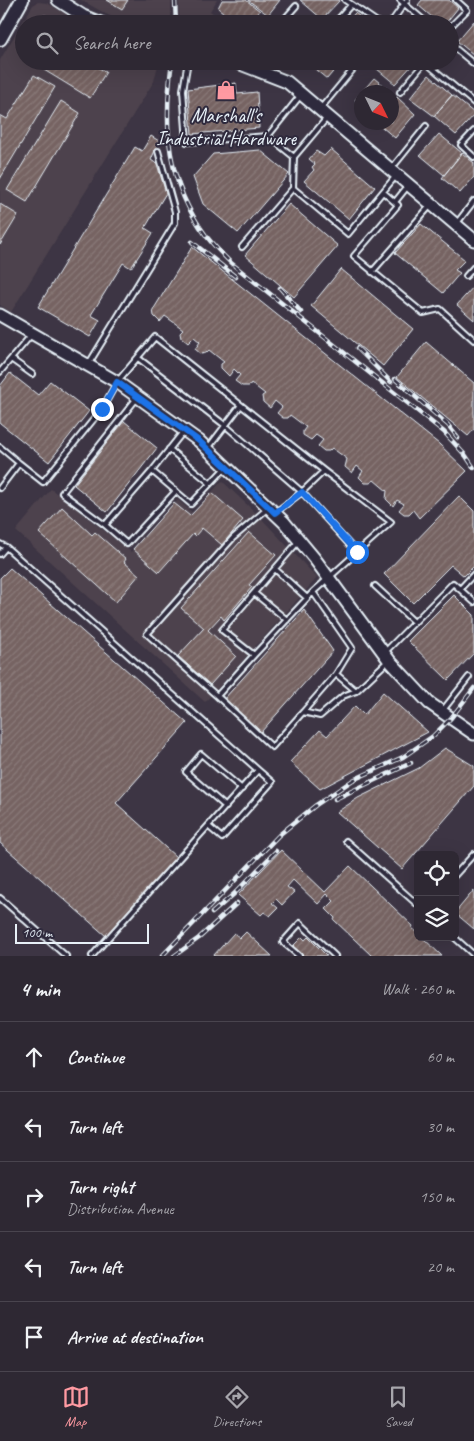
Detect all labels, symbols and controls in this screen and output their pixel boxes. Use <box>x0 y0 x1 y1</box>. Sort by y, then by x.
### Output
search box <box>15 15 459 70</box>
icon: search <box>33 29 61 57</box>
text: Search here <box>73 31 150 55</box>
shop icon: Marshall's Industrial Hardware <box>215 79 237 101</box>
north arrow <box>354 85 399 130</box>
place label: Marshall's Industrial Hardware <box>156 103 297 151</box>
route end <box>91 398 114 421</box>
route start <box>346 541 369 564</box>
map controls <box>414 851 459 941</box>
button: locate <box>414 851 459 896</box>
button: layers <box>414 896 459 941</box>
scale bar <box>15 921 149 944</box>
text: 100 m <box>22 924 52 941</box>
text: 4 min <box>20 976 60 1002</box>
text: Walk · 260 m <box>382 979 454 999</box>
icon: ahead <box>20 1043 48 1071</box>
text: Continue <box>67 1045 124 1069</box>
text: 60 m <box>427 1047 454 1067</box>
icon: left <box>20 1113 48 1141</box>
text: Turn left <box>67 1115 122 1139</box>
text: 30 m <box>427 1117 454 1137</box>
text: Turn right <box>67 1175 134 1199</box>
icon: right <box>20 1183 48 1211</box>
text: 150 m <box>420 1187 454 1207</box>
text: Distribution Avenue <box>67 1199 174 1219</box>
icon: left <box>20 1253 48 1281</box>
text: Turn left <box>67 1255 122 1279</box>
text: 20 m <box>427 1257 454 1277</box>
icon: arrive <box>20 1323 48 1351</box>
text: Arrive at destination <box>67 1325 203 1349</box>
tab: Map <box>62 1383 90 1430</box>
tab: Directions <box>213 1383 261 1430</box>
tab: Saved <box>384 1383 412 1430</box>

